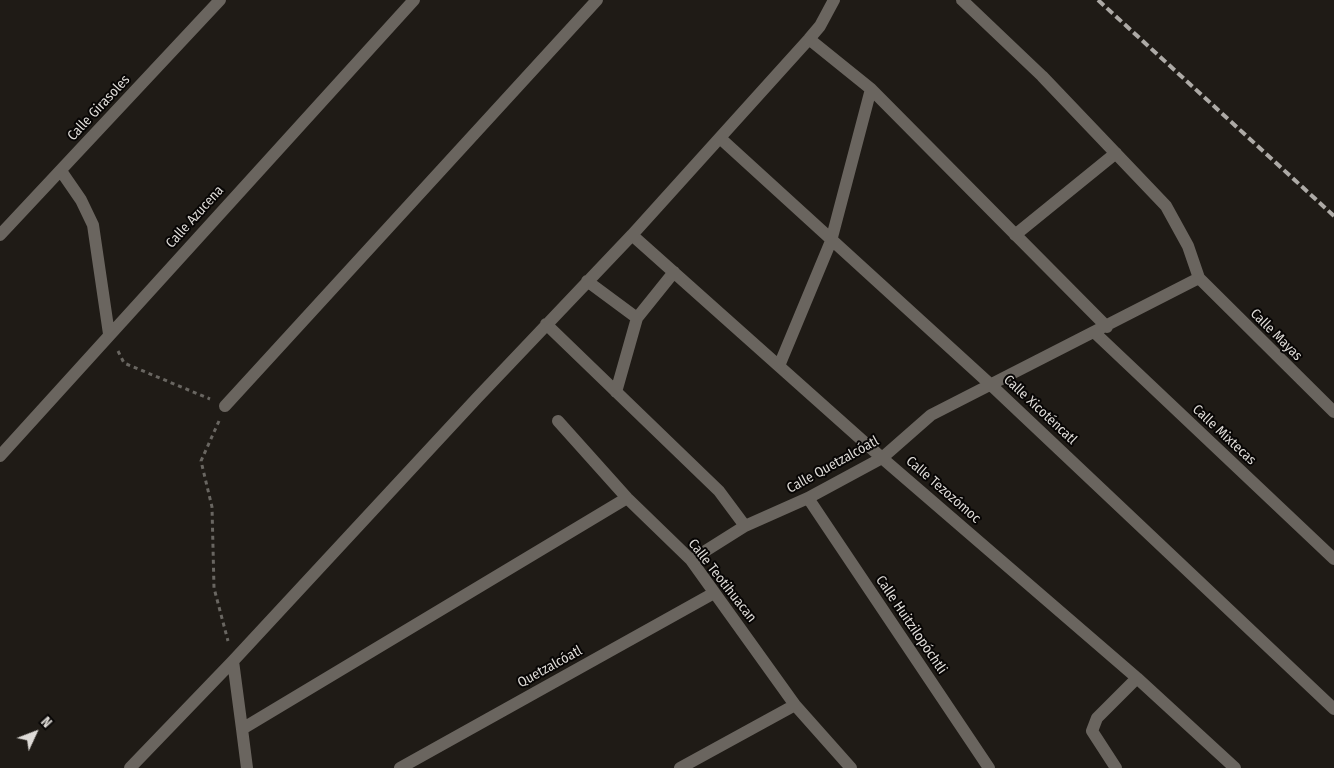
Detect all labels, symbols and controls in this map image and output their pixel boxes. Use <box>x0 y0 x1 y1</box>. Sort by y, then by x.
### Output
street label: Calle Girasoles <box>64 72 134 144</box>
street label: Calle Azucena <box>163 182 227 252</box>
street label: Calle Mayas <box>1247 306 1305 364</box>
street label: Calle Xicoténcatl <box>1000 372 1080 448</box>
street label: Calle Mixtecas <box>1189 401 1259 469</box>
street label: Calle Quetzalcóatl <box>784 433 882 497</box>
street label: Calle Tezozómoc <box>902 453 984 527</box>
street label: Calle Teotihuacan <box>684 536 760 626</box>
street label: Calle Huitzilopóchtli <box>872 573 950 677</box>
street label: Quetzalcóatl <box>515 642 585 692</box>
north arrow <box>10 708 60 758</box>
text: N <box>37 714 55 731</box>

